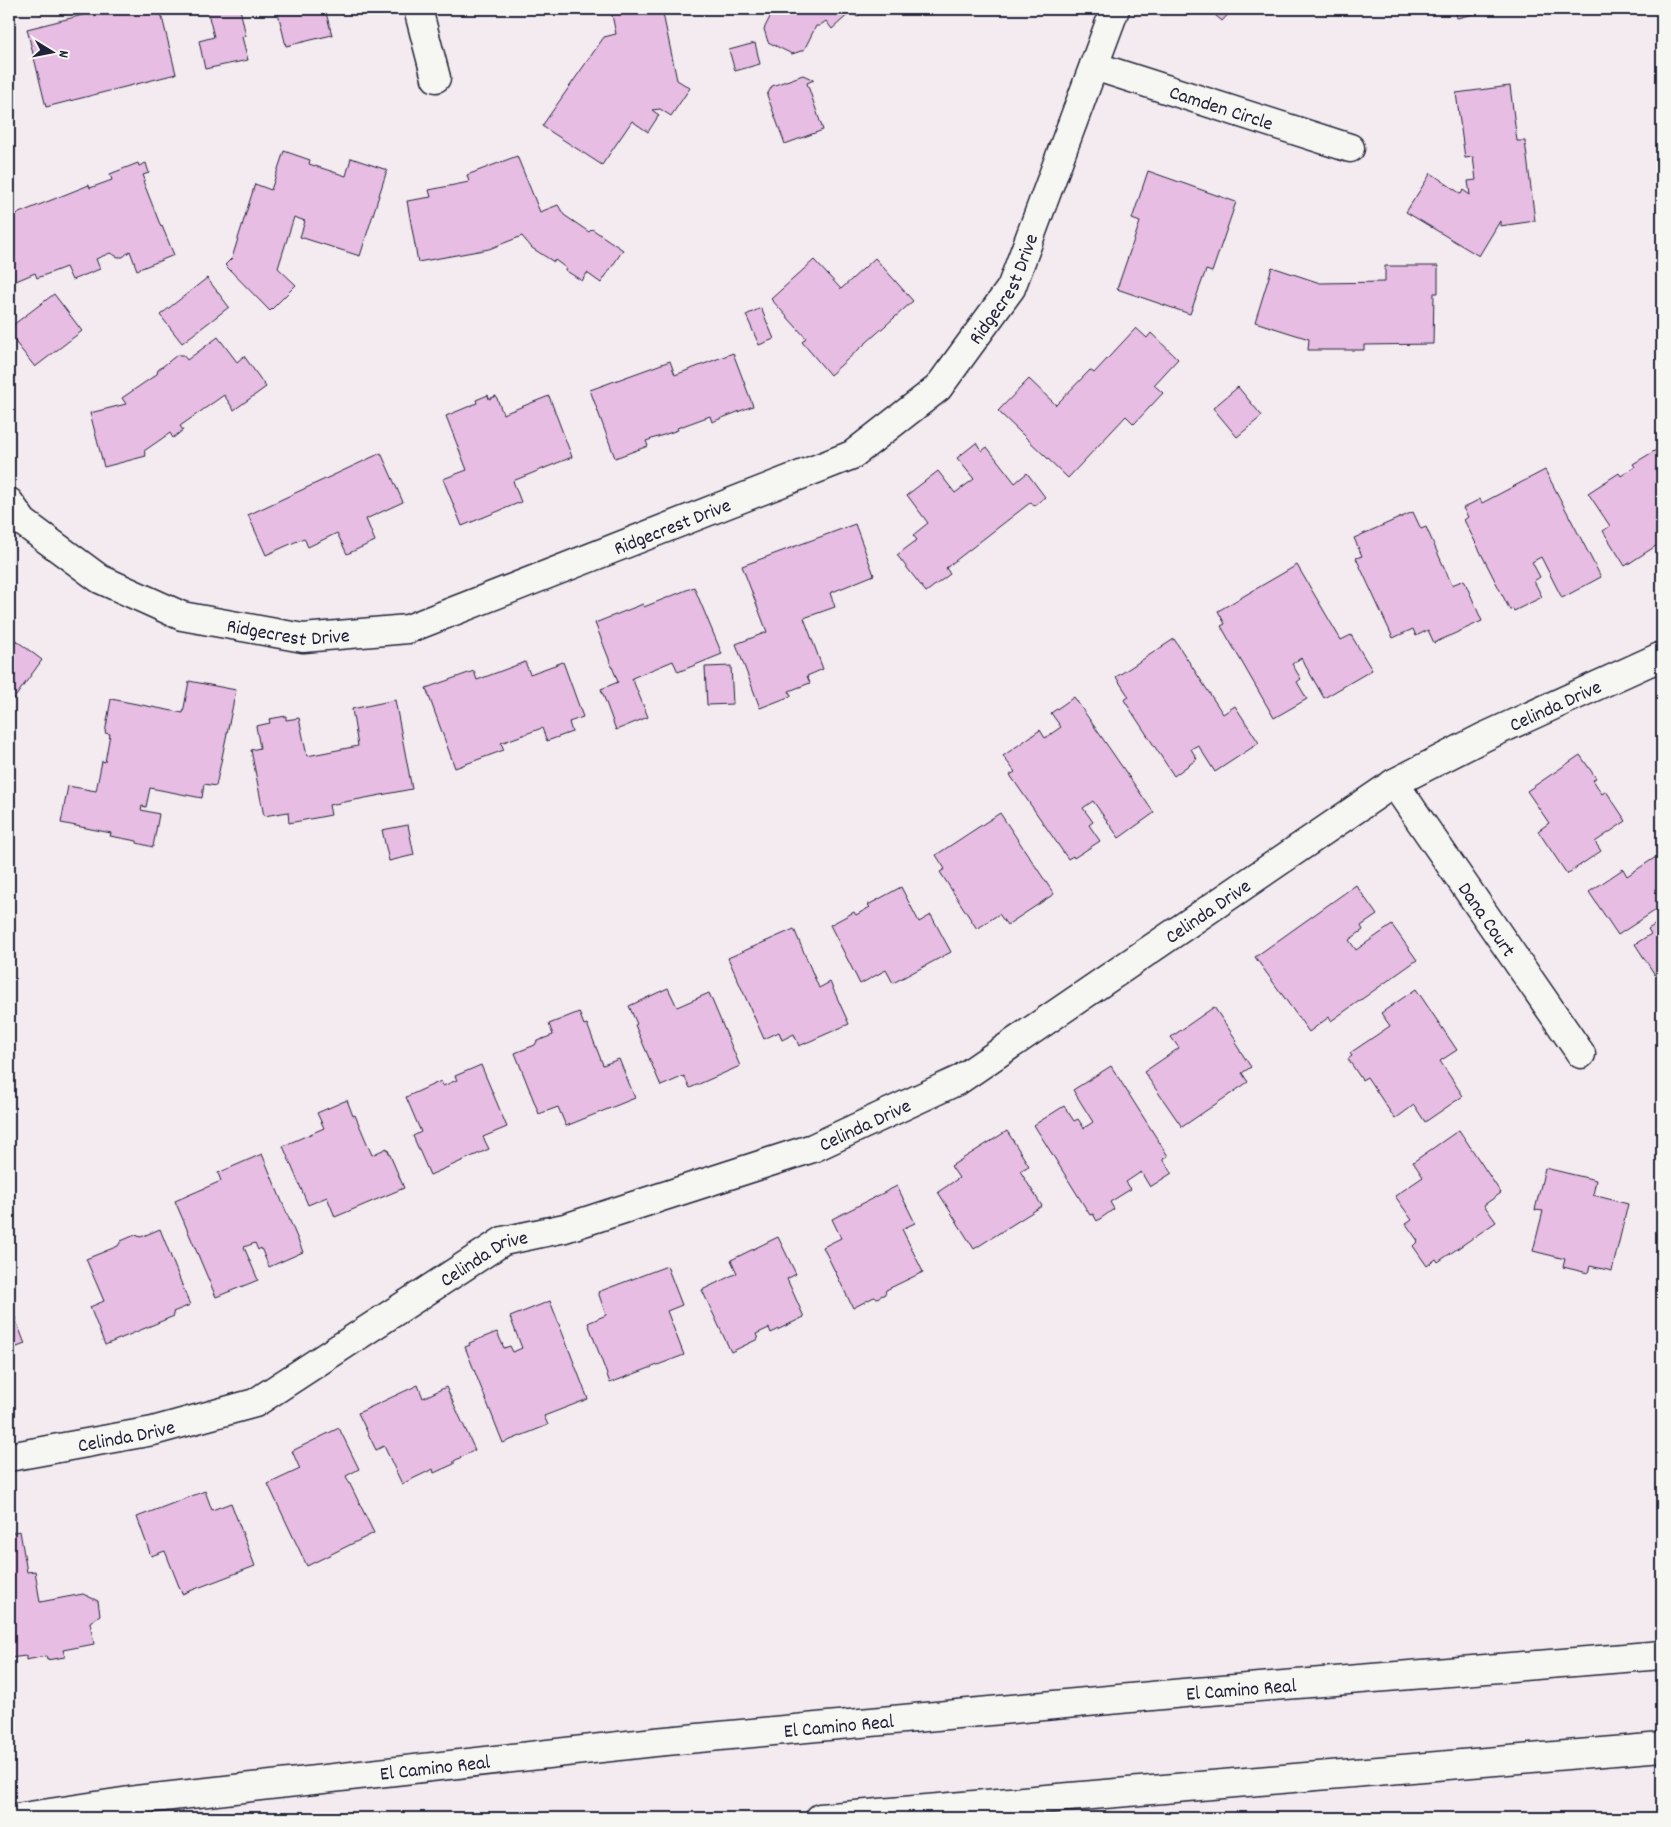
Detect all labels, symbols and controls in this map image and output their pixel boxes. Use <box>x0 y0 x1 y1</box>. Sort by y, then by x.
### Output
north arrow <box>28 28 78 78</box>
text: N <box>52 49 73 59</box>
street label: Camden Circle <box>1165 80 1276 140</box>
street label: Ridgecrest Drive <box>963 230 1047 351</box>
street label: Ridgecrest Drive <box>610 493 736 564</box>
street label: Ridgecrest Drive <box>224 613 351 655</box>
street label: Celinda Drive <box>1506 674 1607 741</box>
street label: Celinda Drive <box>1161 874 1258 952</box>
street label: Dana Court <box>1450 878 1521 964</box>
street label: Celinda Drive <box>815 1093 916 1160</box>
street label: Celinda Drive <box>435 1225 531 1295</box>
street label: Celinda Drive <box>76 1415 179 1461</box>
street label: El Camino Real <box>1185 1673 1298 1710</box>
street label: El Camino Real <box>783 1709 896 1747</box>
street label: El Camino Real <box>379 1750 492 1790</box>

